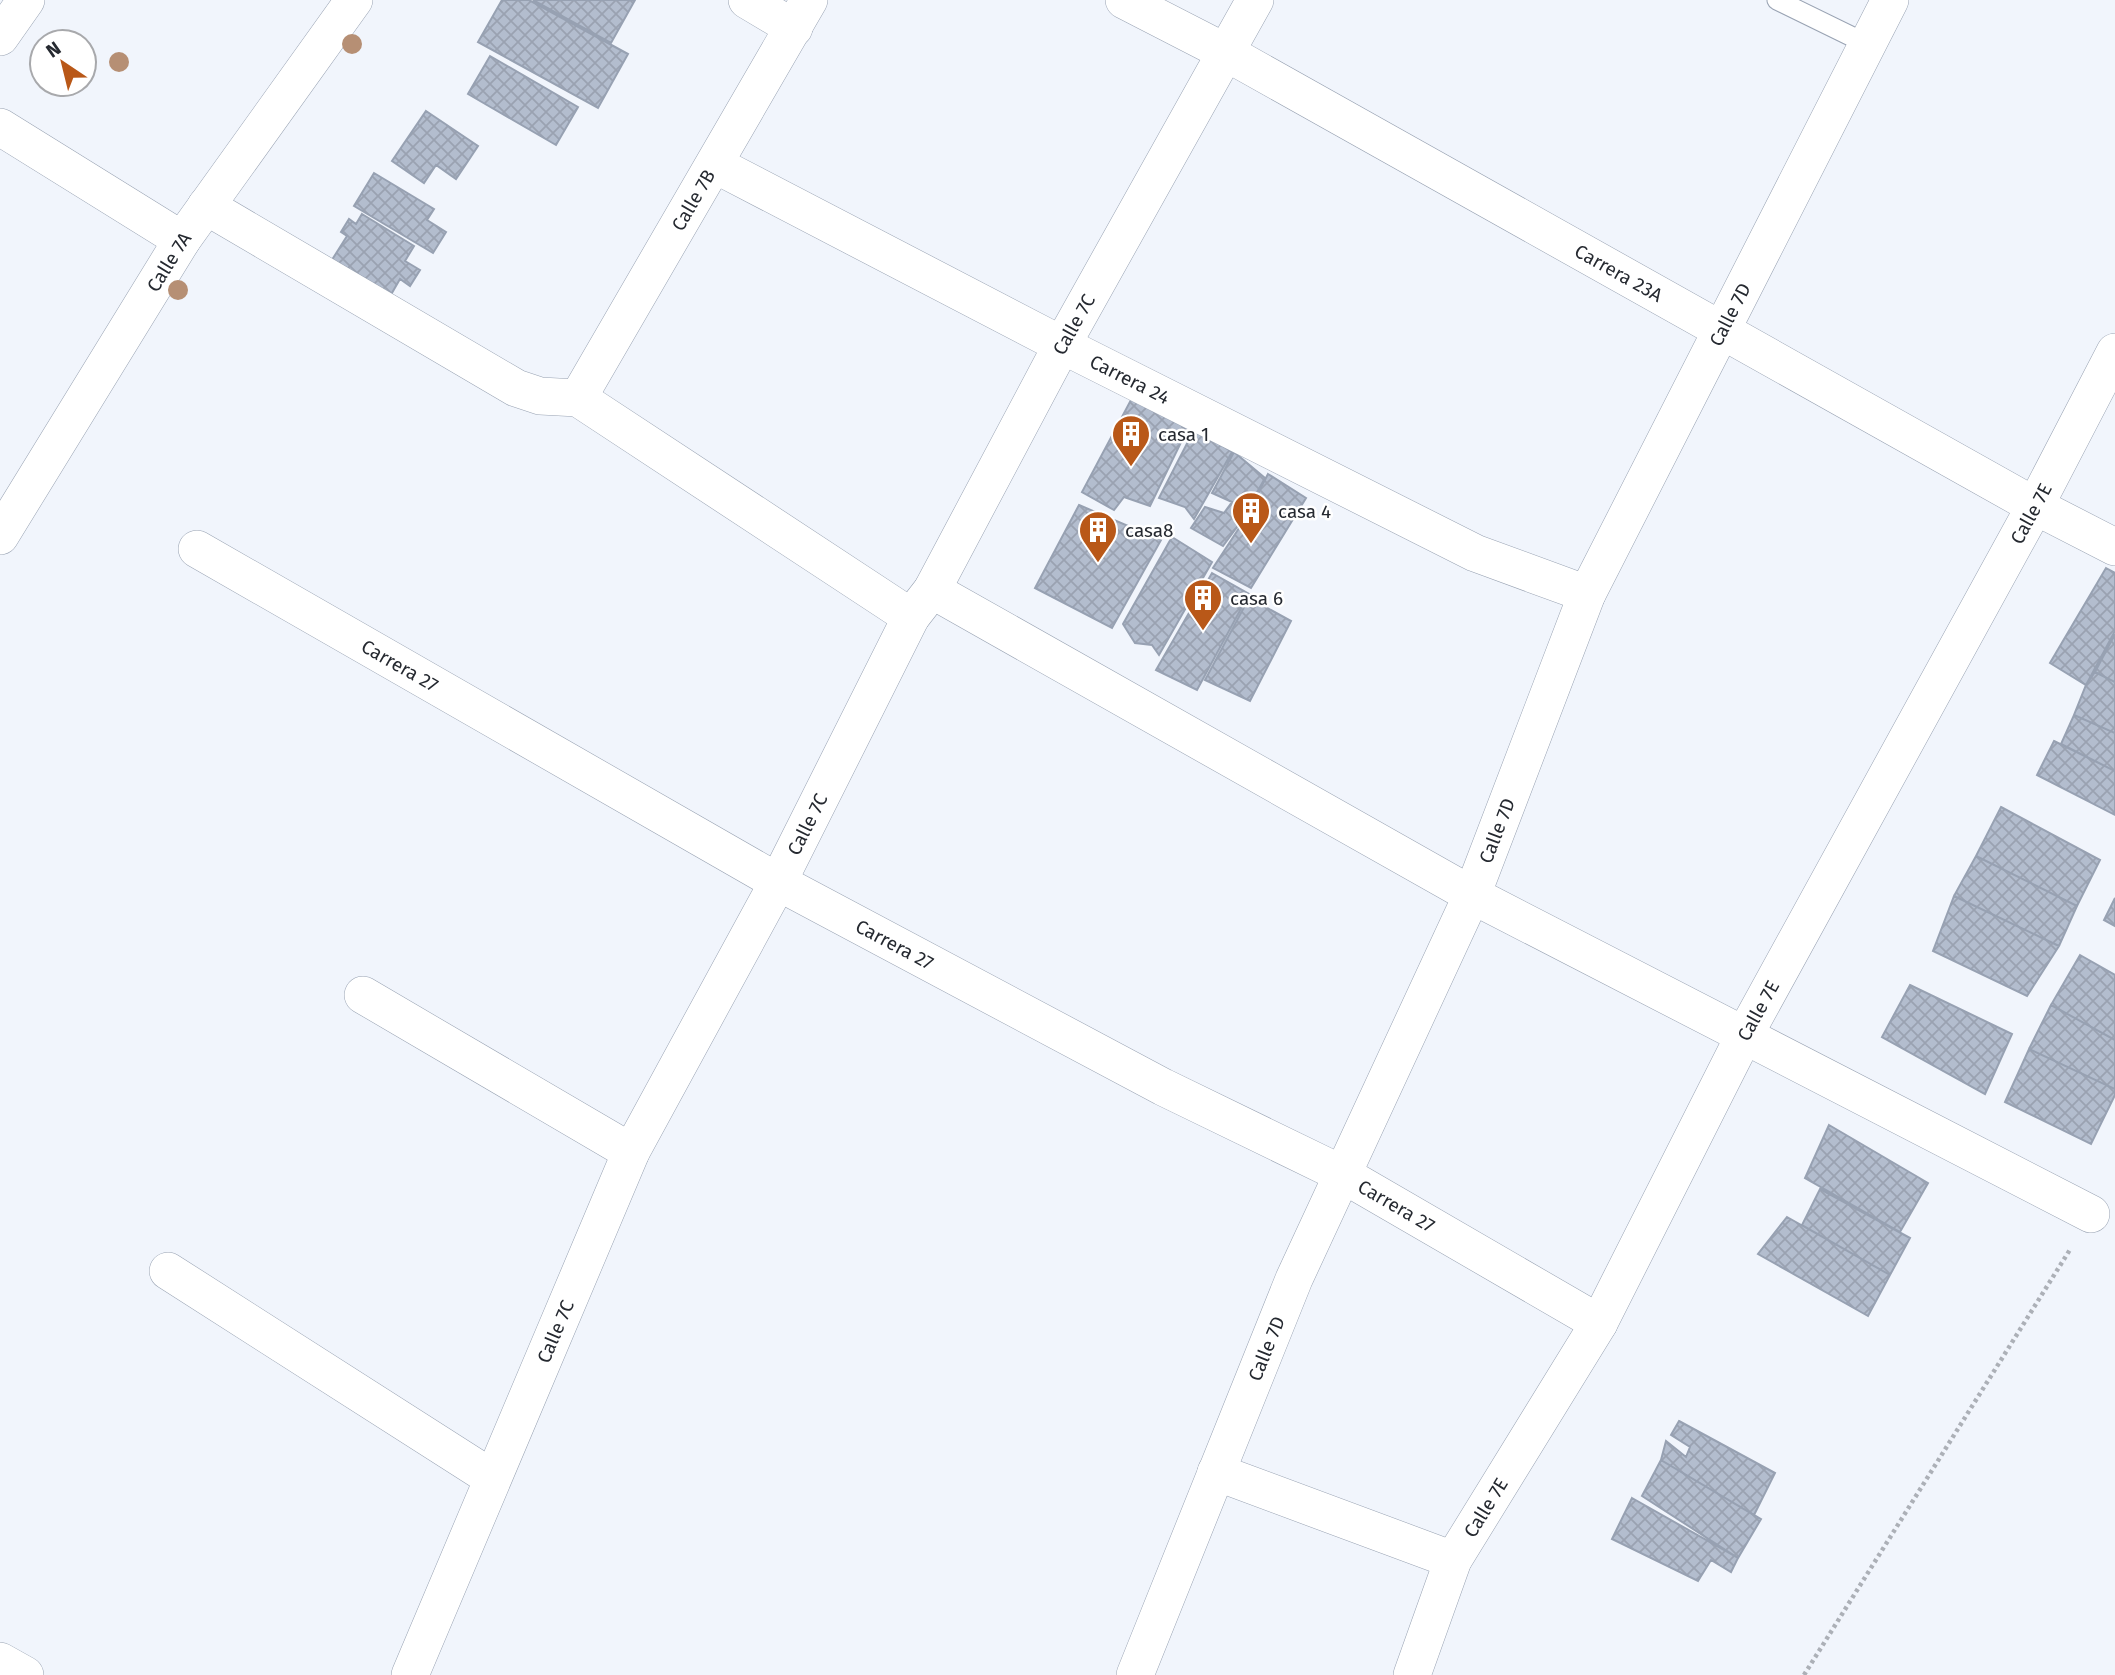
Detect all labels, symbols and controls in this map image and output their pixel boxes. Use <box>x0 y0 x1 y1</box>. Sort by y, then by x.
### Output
north arrow <box>28 28 98 98</box>
text: N <box>42 36 65 63</box>
street label: Calle 7B <box>667 165 720 235</box>
street label: Calle 7A <box>142 227 196 296</box>
street label: Carrera 23A <box>1571 239 1667 307</box>
street label: Calle 7D <box>1704 279 1756 350</box>
street label: Calle 7C <box>1048 290 1100 359</box>
street label: Carrera 24 <box>1086 350 1173 409</box>
building icon: casa 1 <box>1110 413 1152 468</box>
place label: casa 1 <box>1158 423 1209 446</box>
street label: Calle 7E <box>2005 479 2057 548</box>
building icon: casa 4 <box>1230 490 1272 545</box>
place label: casa 4 <box>1278 500 1331 523</box>
building icon: casa8 <box>1077 509 1119 564</box>
place label: casa8 <box>1125 519 1174 542</box>
building icon: casa 6 <box>1182 577 1224 632</box>
place label: casa 6 <box>1230 587 1283 610</box>
street label: Carrera 27 <box>357 635 442 697</box>
street label: Calle 7C <box>782 789 833 859</box>
street label: Calle 7D <box>1474 795 1520 866</box>
street label: Carrera 27 <box>852 915 937 975</box>
street label: Calle 7E <box>1732 976 1784 1045</box>
street label: Carrera 27 <box>1354 1175 1439 1237</box>
street label: Calle 7C <box>532 1296 579 1366</box>
street label: Calle 7D <box>1243 1313 1290 1384</box>
street label: Calle 7E <box>1459 1474 1513 1542</box>

